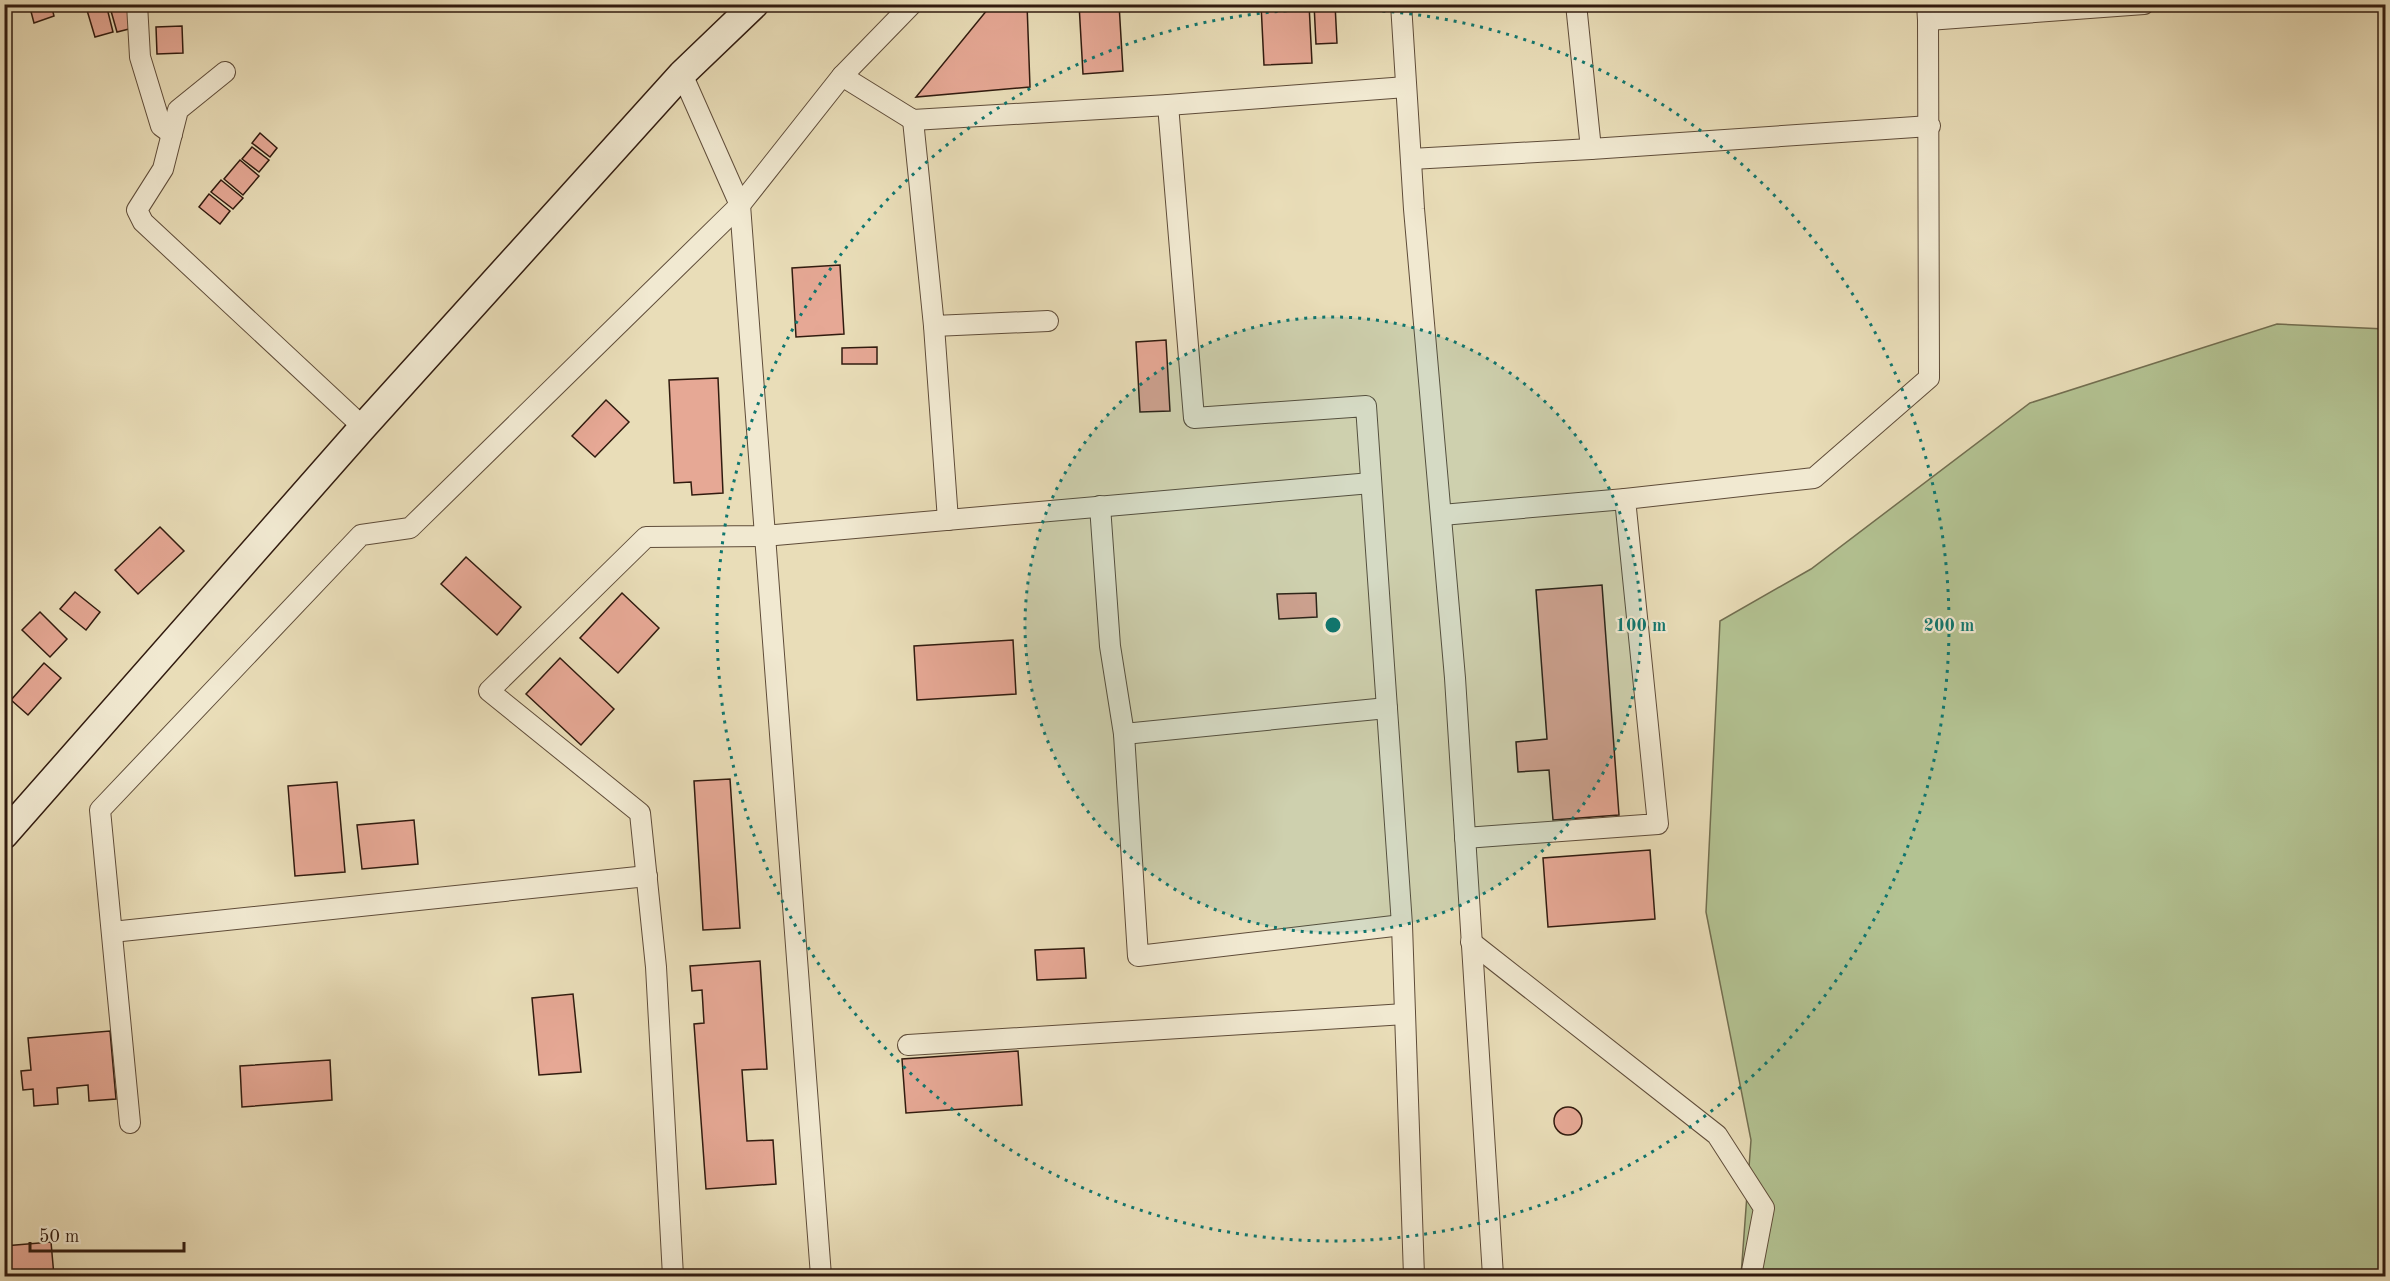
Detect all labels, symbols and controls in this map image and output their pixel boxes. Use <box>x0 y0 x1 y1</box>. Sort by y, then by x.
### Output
centre of rings <box>1323 615 1343 635</box>
text: 100 m <box>1616 617 1666 635</box>
text: 200 m <box>1924 617 1974 635</box>
scale bar <box>30 1215 184 1253</box>
text: 50 m <box>39 1228 79 1246</box>

